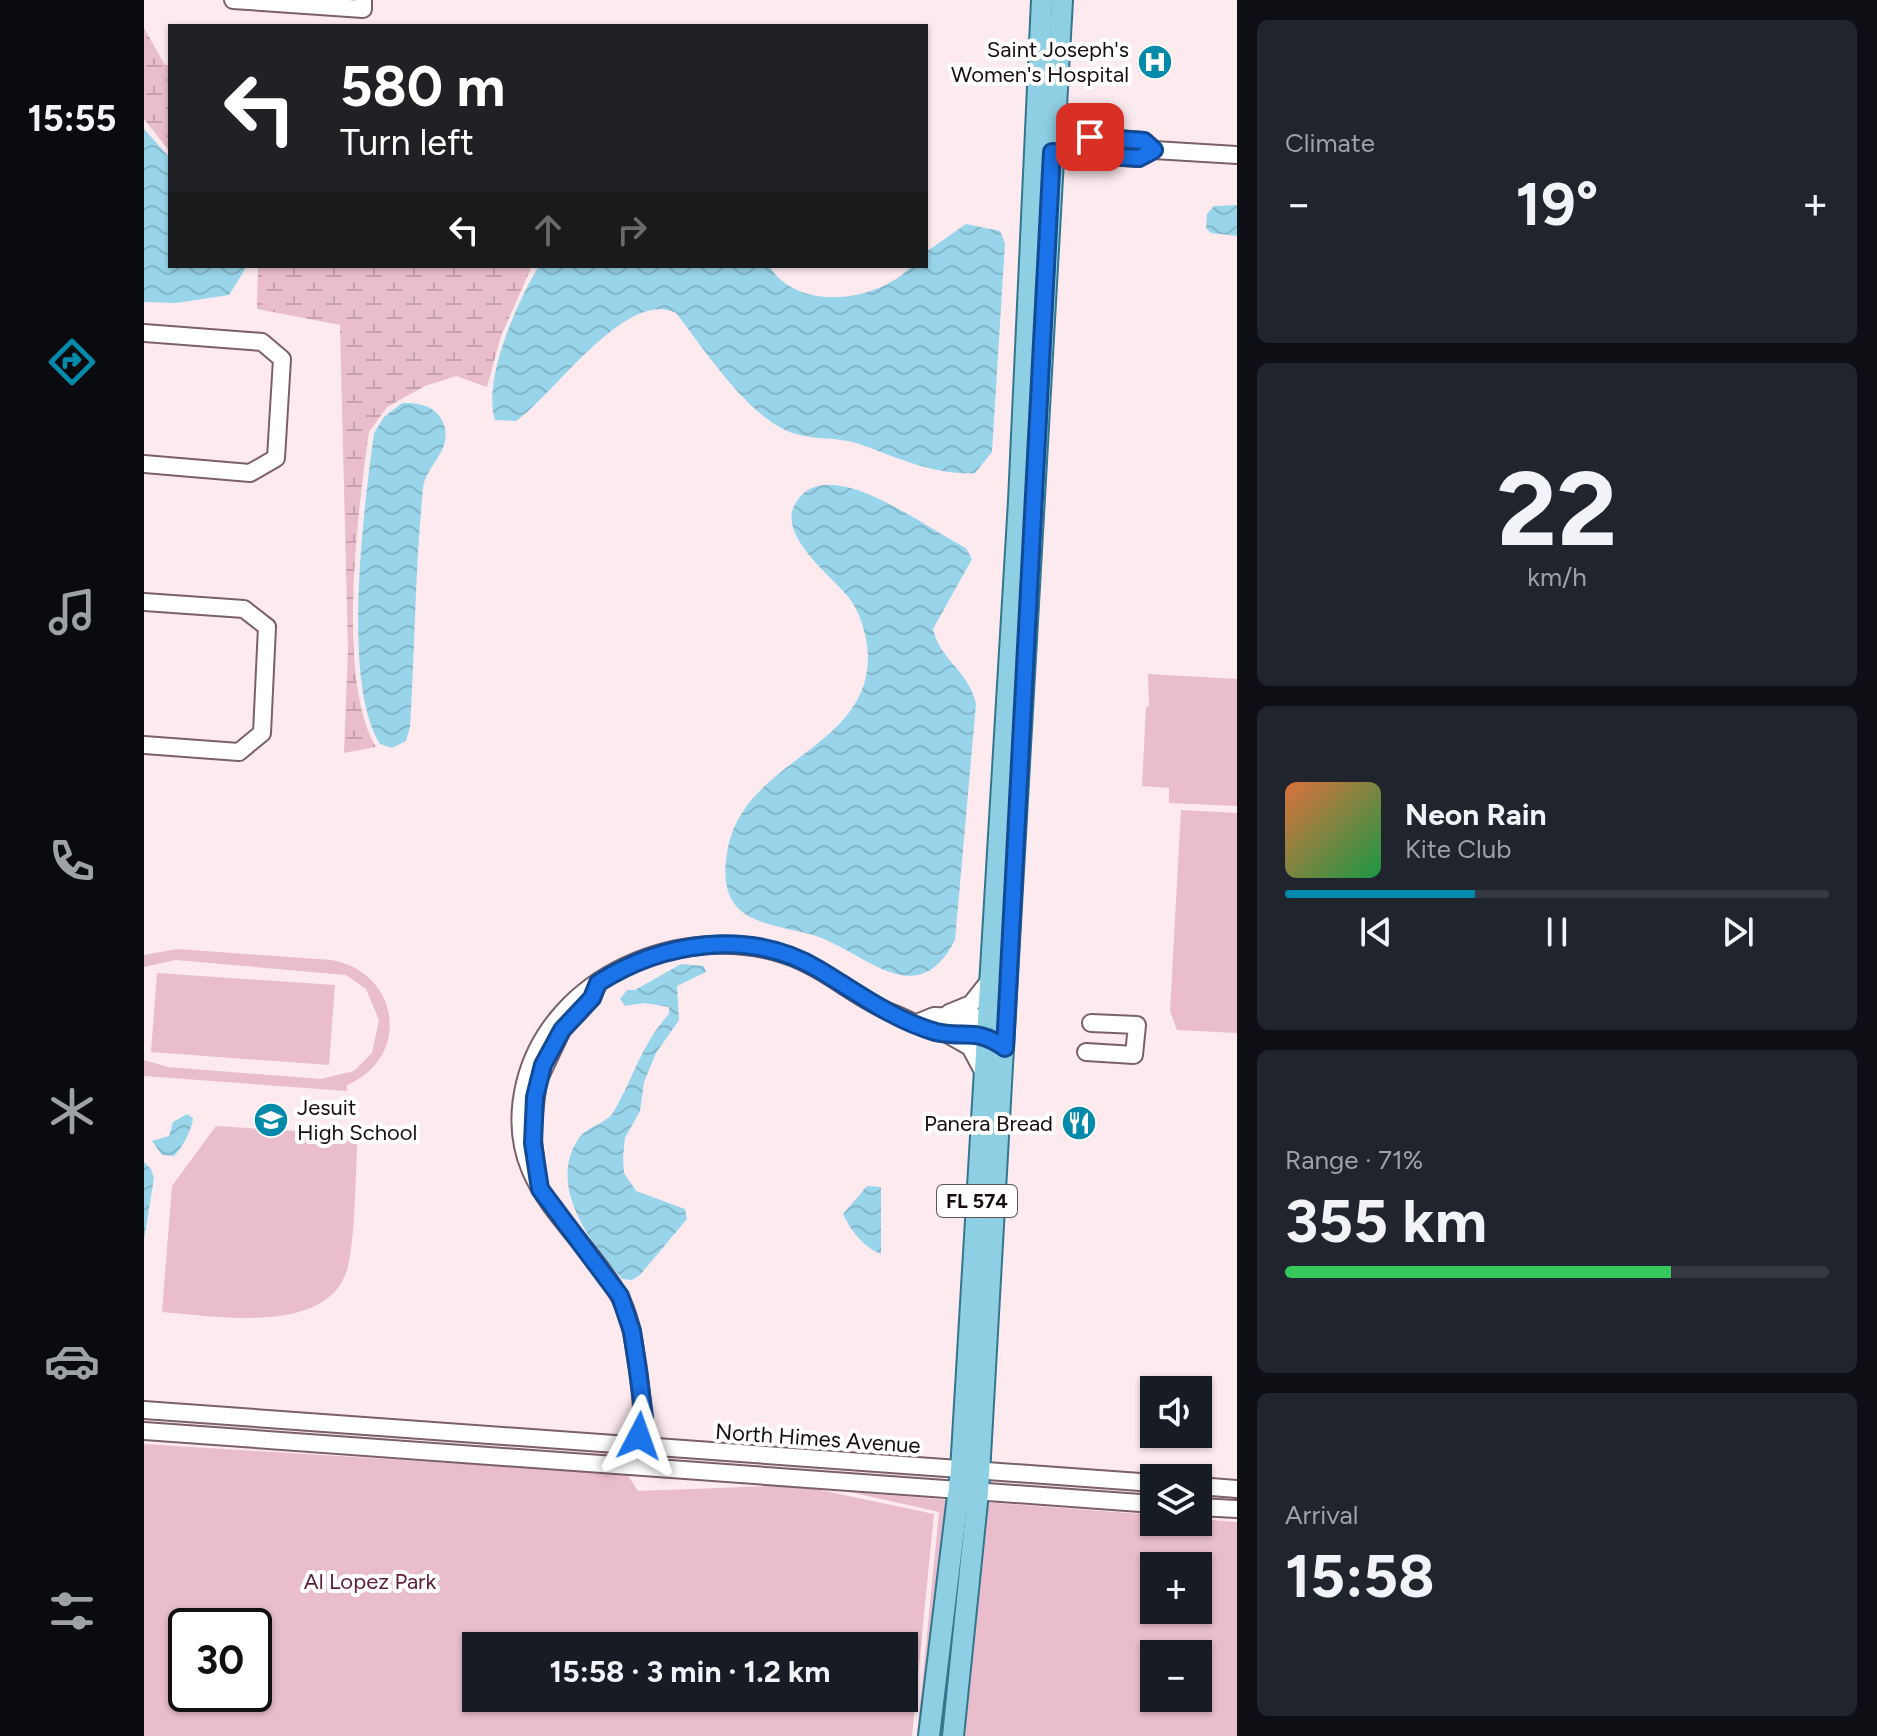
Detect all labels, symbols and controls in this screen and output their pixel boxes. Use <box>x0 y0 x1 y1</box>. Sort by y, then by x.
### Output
place label: Saint Joseph's Women's Hospital <box>951 36 1129 88</box>
hospital icon: Saint Joseph's Women's Hospital <box>1136 43 1174 81</box>
text: 580 m <box>340 53 505 120</box>
icon: left <box>208 56 312 160</box>
text: 15:55 <box>28 97 116 140</box>
pin <box>1056 103 1124 171</box>
icon: arrive <box>1068 115 1112 159</box>
text: Turn left <box>340 121 474 164</box>
text: Climate <box>1285 127 1375 159</box>
text: 19° <box>1516 168 1598 240</box>
text: − <box>1285 177 1312 230</box>
text: + <box>1802 177 1829 230</box>
icon: left <box>442 208 486 252</box>
icon: ahead <box>526 208 570 252</box>
icon: right <box>610 208 654 252</box>
icon: directions <box>44 334 100 390</box>
text: 22 <box>1497 446 1617 571</box>
text: km/h <box>1527 561 1587 593</box>
icon: music <box>44 584 100 640</box>
text: Neon Rain <box>1405 796 1547 833</box>
icon: phone <box>44 833 100 889</box>
text: Kite Club <box>1405 833 1511 865</box>
icon: previous <box>1354 910 1398 954</box>
icon: pause <box>1535 910 1579 954</box>
icon: next <box>1716 910 1760 954</box>
icon: climate <box>44 1083 100 1139</box>
place label: Jesuit High School <box>297 1094 417 1146</box>
school or university icon: Jesuit High School <box>252 1101 290 1139</box>
restaurant icon: Panera Bread <box>1060 1104 1098 1142</box>
place label: Panera Bread <box>924 1110 1053 1137</box>
text: Range · 71% <box>1285 1144 1423 1176</box>
road number: FL 574 <box>937 1185 1017 1217</box>
text: 355 km <box>1285 1185 1487 1257</box>
icon: car <box>44 1333 100 1389</box>
map controls <box>1140 1376 1212 1712</box>
button: sound <box>1140 1376 1212 1448</box>
position arrow <box>597 1394 681 1478</box>
street label: North Himes Avenue <box>714 1418 922 1459</box>
button: layers <box>1140 1464 1212 1536</box>
text: Arrival <box>1285 1499 1358 1531</box>
text: 15:58 <box>1285 1540 1435 1612</box>
button: + <box>1140 1552 1212 1624</box>
park label: Al Lopez Park <box>304 1568 437 1595</box>
icon: filters <box>44 1583 100 1639</box>
speed limit sign: 30 <box>168 1608 272 1712</box>
button: − <box>1140 1640 1212 1712</box>
text: 15:58 · 3 min · 1.2 km <box>550 1653 830 1690</box>

